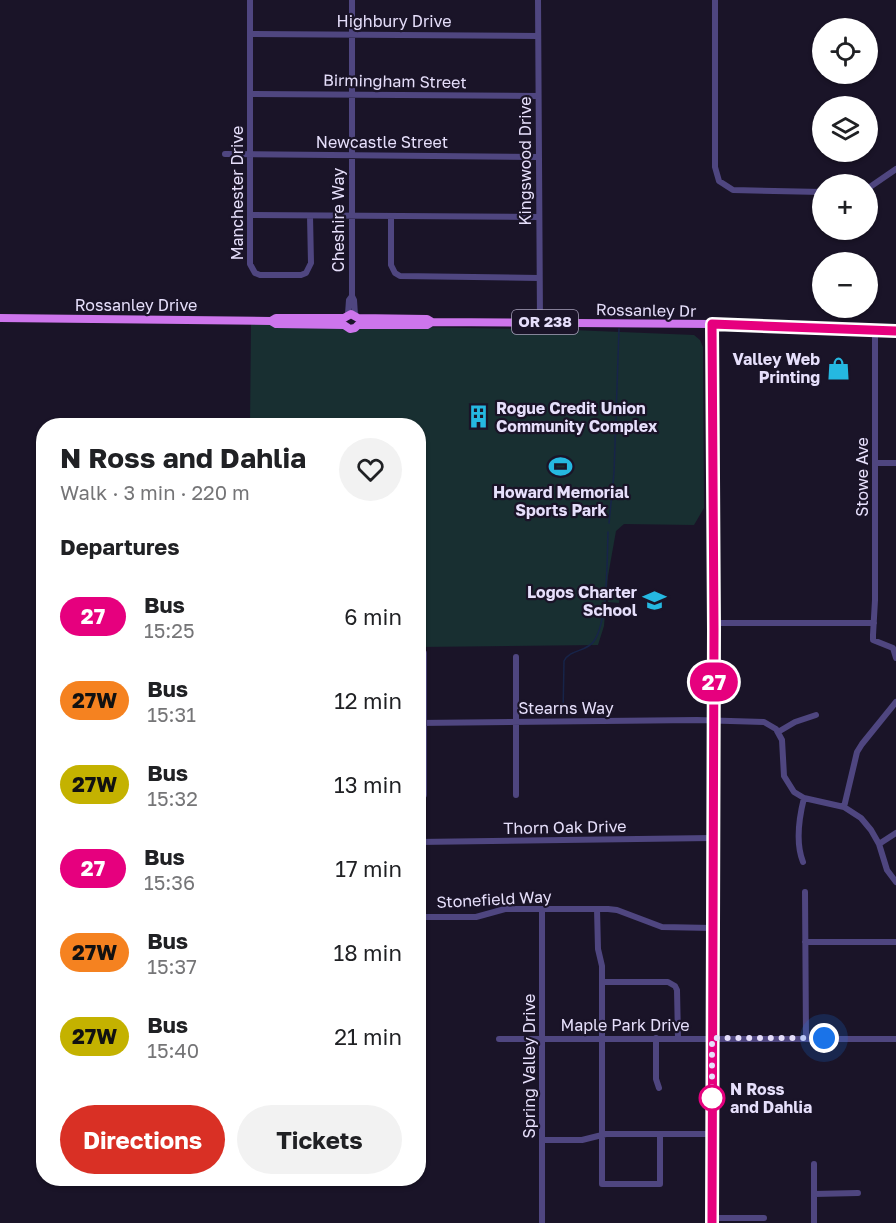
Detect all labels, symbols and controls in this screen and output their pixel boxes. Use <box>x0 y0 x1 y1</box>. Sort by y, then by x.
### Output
street label: Highbury Drive <box>337 11 451 31</box>
map controls <box>812 18 878 318</box>
button: locate <box>812 18 878 84</box>
street label: Birmingham Street <box>323 70 467 92</box>
button: layers <box>812 96 878 162</box>
street label: Kingswood Drive <box>515 97 535 225</box>
street label: Manchester Drive <box>227 126 247 260</box>
street label: Newcastle Street <box>316 132 448 152</box>
street label: Cheshire Way <box>328 168 348 272</box>
button: + <box>812 174 878 240</box>
button: − <box>812 252 878 318</box>
street label: Rossanley Drive <box>75 295 197 315</box>
street label: Rossanley Dr <box>596 299 696 321</box>
road number: OR 238 <box>512 310 578 334</box>
place label: Valley Web Printing <box>733 349 820 387</box>
shop icon: Valley Web Printing <box>825 355 851 381</box>
place label: Rogue Credit Union Community Complex <box>496 398 658 436</box>
building icon: Rogue Credit Union Community Complex <box>465 404 491 430</box>
street label: Stowe Ave <box>852 437 872 517</box>
button: heart <box>339 438 402 501</box>
text: N Ross and Dahlia <box>60 441 306 474</box>
sports icon: Howard Memorial Sports Park <box>548 454 574 480</box>
text: Walk · 3 min · 220 m <box>60 480 250 504</box>
place label: Howard Memorial Sports Park <box>493 482 630 520</box>
text: Departures <box>60 533 179 560</box>
place label: Logos Charter School <box>527 582 638 620</box>
school or university icon: Logos Charter School <box>642 588 668 614</box>
text: Bus <box>144 591 185 618</box>
text: 27 <box>81 603 105 629</box>
text: 6 min <box>344 603 402 630</box>
text: 15:25 <box>144 618 195 642</box>
line badge: 27 <box>687 662 741 702</box>
text: 27 <box>702 669 726 695</box>
text: Bus <box>147 675 188 702</box>
text: 27W <box>72 687 117 713</box>
text: 12 min <box>334 687 402 714</box>
street label: Stearns Way <box>518 698 614 718</box>
text: 15:31 <box>147 702 196 726</box>
text: Bus <box>147 759 188 786</box>
text: 27W <box>72 771 117 797</box>
text: 13 min <box>334 771 402 798</box>
text: 15:32 <box>147 786 198 810</box>
street label: Thorn Oak Drive <box>503 816 627 838</box>
text: Bus <box>144 843 185 870</box>
text: 27 <box>81 855 105 881</box>
text: 17 min <box>335 855 402 882</box>
text: 15:36 <box>144 870 195 894</box>
street label: Stonefield Way <box>436 886 552 912</box>
text: Bus <box>147 927 188 954</box>
text: 27W <box>72 939 117 965</box>
text: 18 min <box>334 939 402 966</box>
text: 15:37 <box>147 954 197 978</box>
street label: Spring Valley Drive <box>519 994 539 1138</box>
text: Bus <box>147 1011 188 1038</box>
street label: Maple Park Drive <box>560 1015 690 1035</box>
text: 27W <box>72 1023 117 1049</box>
text: 21 min <box>334 1023 402 1050</box>
your location <box>809 1023 839 1053</box>
text: 15:40 <box>147 1038 199 1062</box>
place label: N Ross and Dahlia <box>730 1079 812 1117</box>
marker: N Ross and Dahlia <box>699 1085 725 1111</box>
button: Directions <box>60 1105 225 1174</box>
button: Tickets <box>237 1105 402 1174</box>

